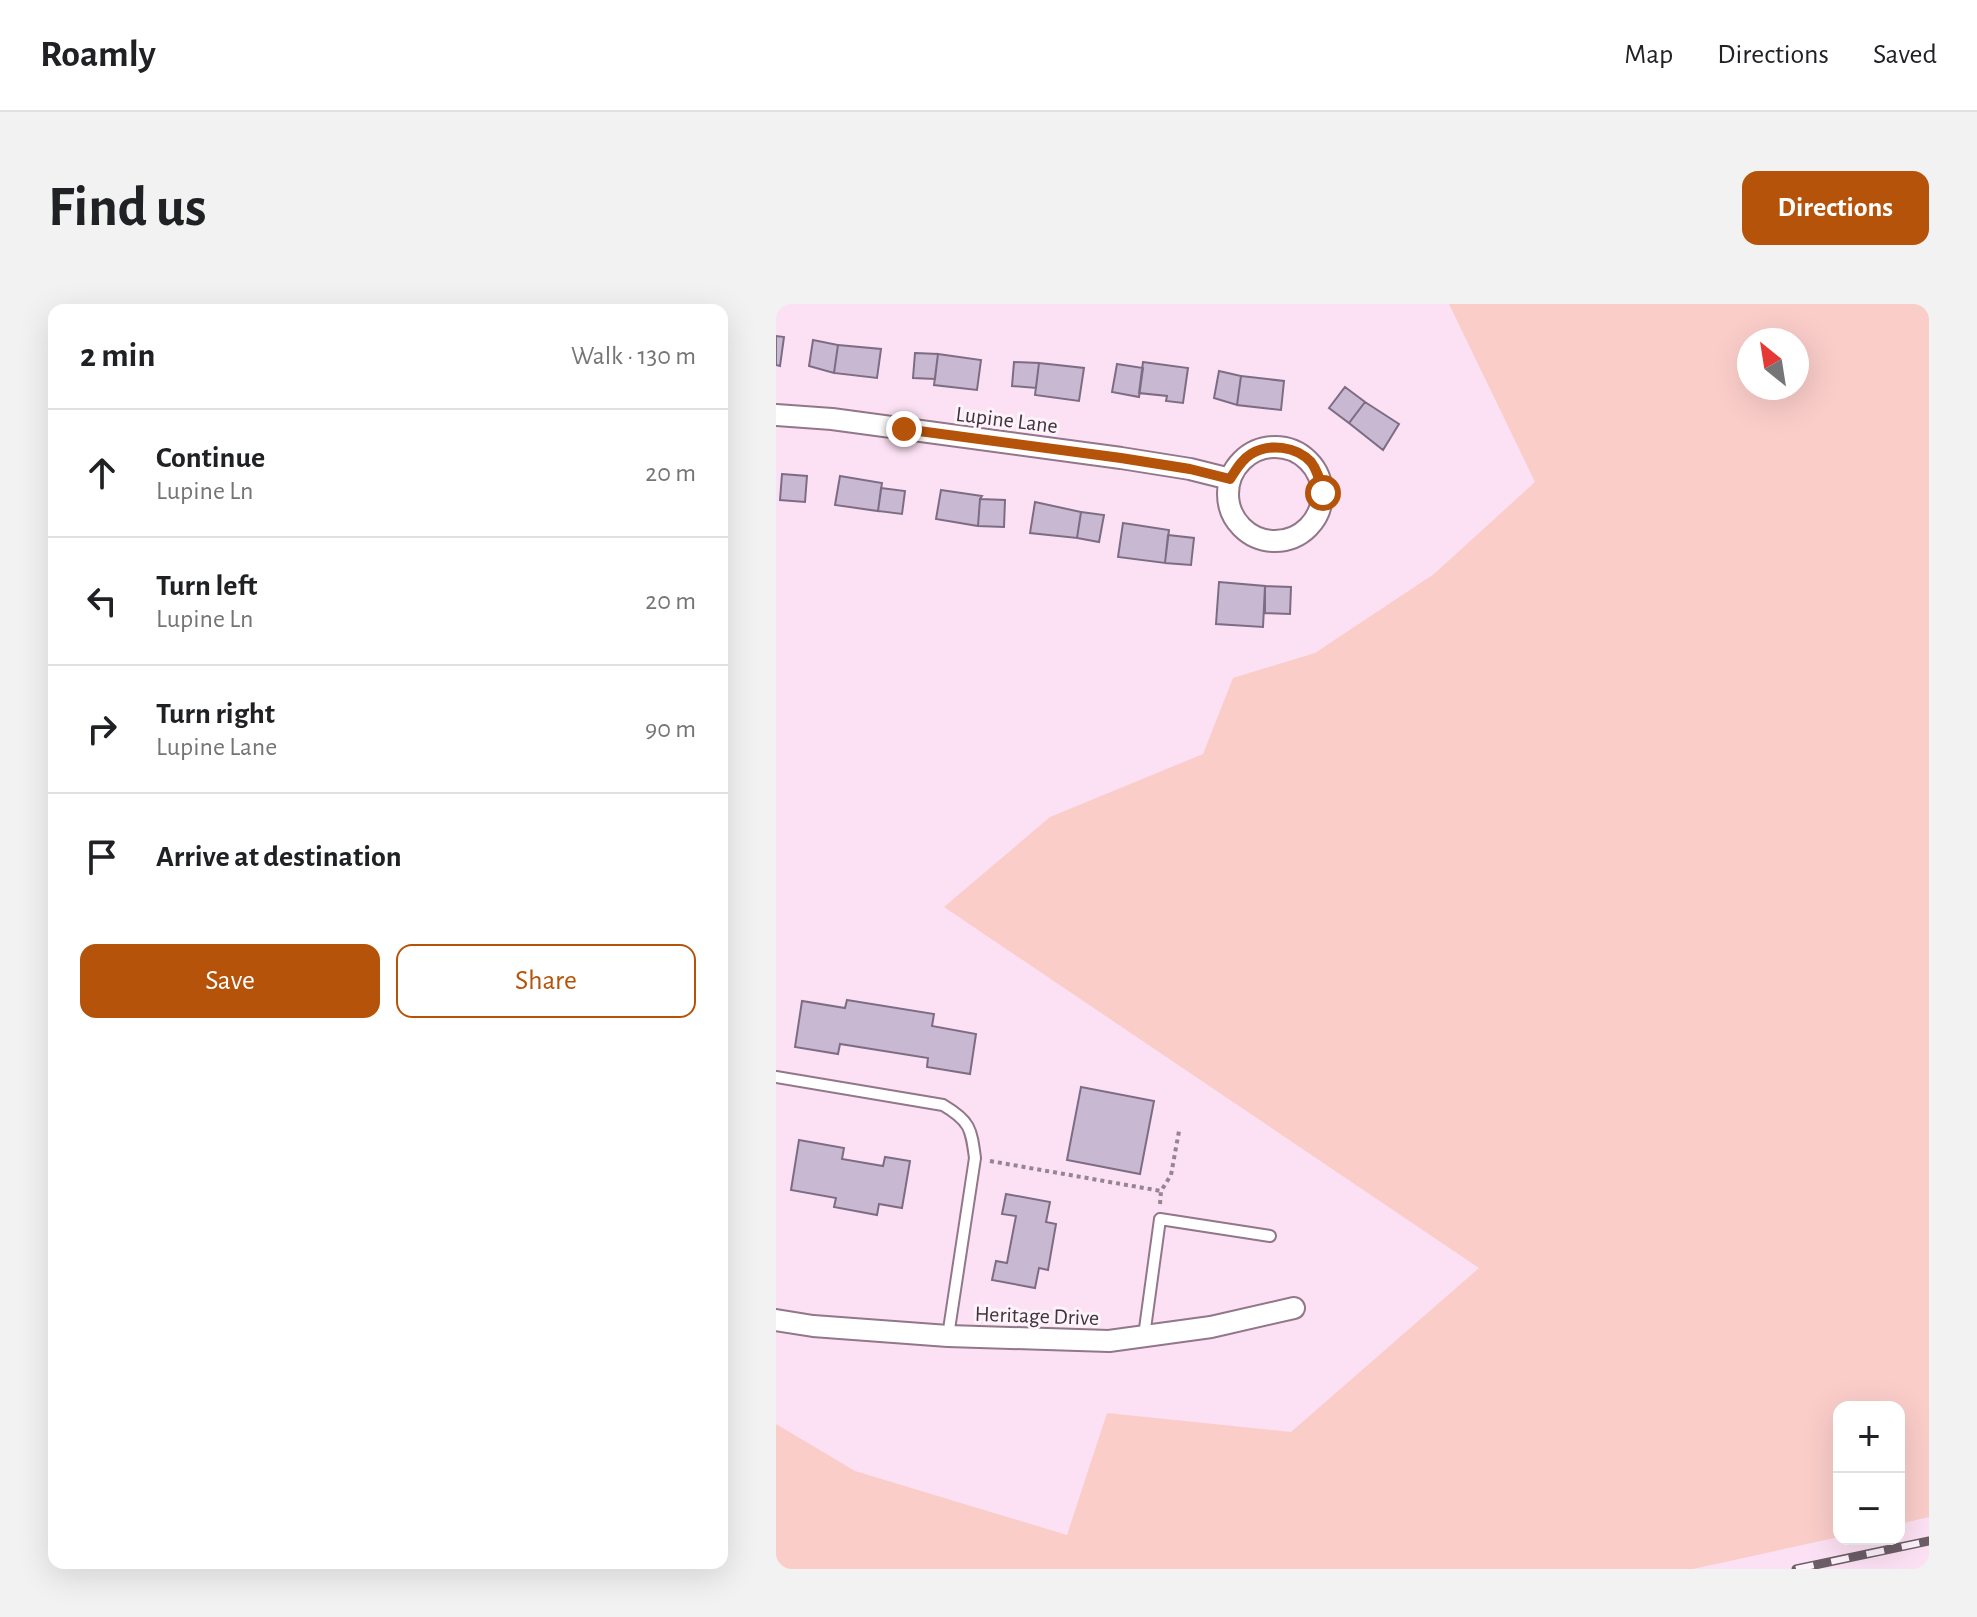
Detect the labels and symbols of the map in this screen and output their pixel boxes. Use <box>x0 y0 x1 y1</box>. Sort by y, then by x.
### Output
north arrow <box>1737 328 1809 400</box>
street label: Lupine Lane <box>955 403 1059 437</box>
route end <box>886 411 922 447</box>
route start <box>1305 475 1341 511</box>
street label: Heritage Drive <box>974 1303 1100 1329</box>

